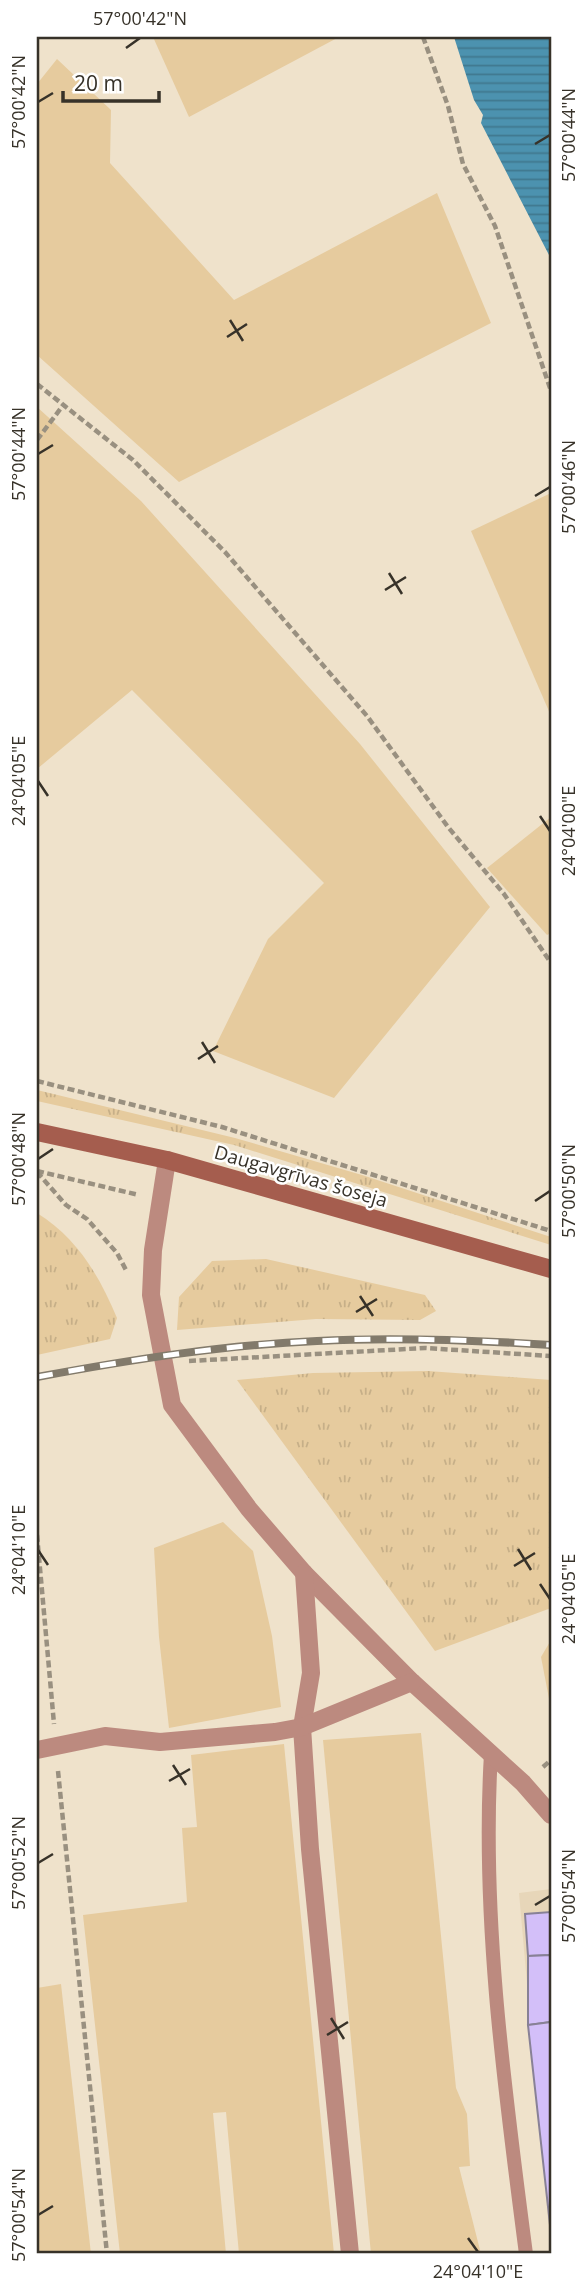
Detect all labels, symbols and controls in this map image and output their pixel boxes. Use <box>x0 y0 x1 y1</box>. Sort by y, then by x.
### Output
text: 57°00'42"N <box>93 6 187 30</box>
text: 57°00'42"N <box>6 55 30 149</box>
scale bar <box>63 60 159 104</box>
text: 20 m <box>74 69 123 97</box>
text: 57°00'44"N <box>556 88 580 182</box>
text: 57°00'44"N <box>6 407 30 501</box>
text: 57°00'46"N <box>556 440 580 534</box>
text: 24°04'05"E <box>6 736 30 826</box>
text: 24°04'00"E <box>556 786 580 876</box>
text: 57°00'48"N <box>6 1112 30 1206</box>
street label: Daugavgrīvas šoseja <box>211 1139 391 1213</box>
text: 57°00'50"N <box>556 1144 580 1238</box>
text: 24°04'10"E <box>6 1505 30 1595</box>
text: 24°04'05"E <box>556 1554 580 1644</box>
text: 57°00'52"N <box>6 1816 30 1910</box>
text: 57°00'54"N <box>556 1849 580 1943</box>
text: 57°00'54"N <box>6 2168 30 2262</box>
text: 24°04'10"E <box>433 2259 523 2283</box>

